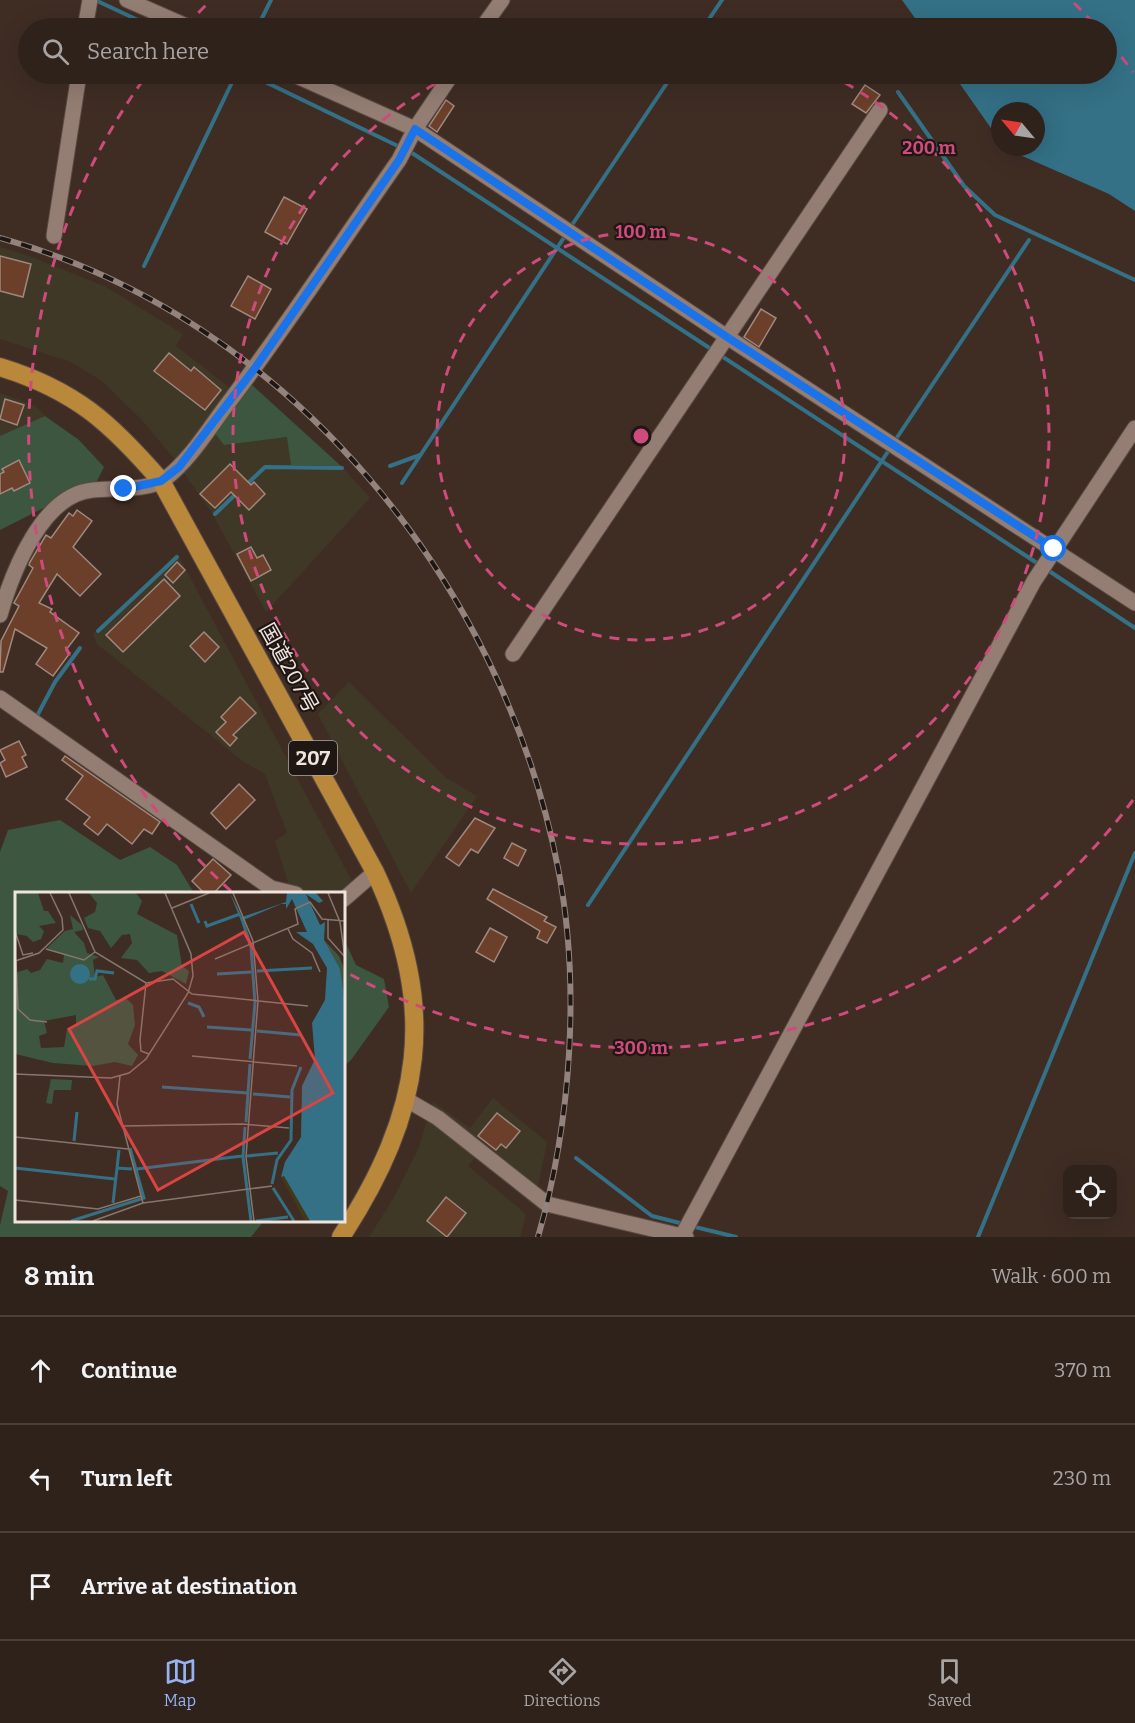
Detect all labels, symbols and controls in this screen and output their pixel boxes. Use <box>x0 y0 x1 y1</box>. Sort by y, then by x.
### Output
search box <box>18 18 1117 84</box>
icon: search <box>39 35 72 68</box>
text: Search here <box>87 38 209 65</box>
north arrow <box>991 102 1045 156</box>
text: 200 m <box>902 137 956 159</box>
text: 100 m <box>615 221 667 243</box>
centre of rings <box>631 426 651 446</box>
route end <box>110 475 136 501</box>
route start <box>1040 535 1066 561</box>
street label: 国道207号 <box>254 619 324 717</box>
road number: 207 <box>289 741 337 775</box>
inset map <box>15 892 345 1222</box>
text: 300 m <box>614 1037 668 1059</box>
map controls <box>1063 1165 1117 1219</box>
button: locate <box>1063 1165 1117 1219</box>
text: 8 min <box>24 1261 94 1292</box>
text: Walk · 600 m <box>991 1264 1111 1288</box>
icon: ahead <box>24 1354 57 1387</box>
text: Continue <box>81 1357 177 1384</box>
text: 370 m <box>1054 1358 1111 1382</box>
icon: left <box>24 1462 57 1495</box>
text: Turn left <box>81 1465 173 1492</box>
text: 230 m <box>1053 1466 1111 1490</box>
icon: arrive <box>24 1570 57 1603</box>
text: Arrive at destination <box>81 1573 297 1600</box>
tab: Map <box>164 1655 197 1710</box>
tab: Directions <box>524 1655 601 1710</box>
tab: Saved <box>928 1655 971 1710</box>

